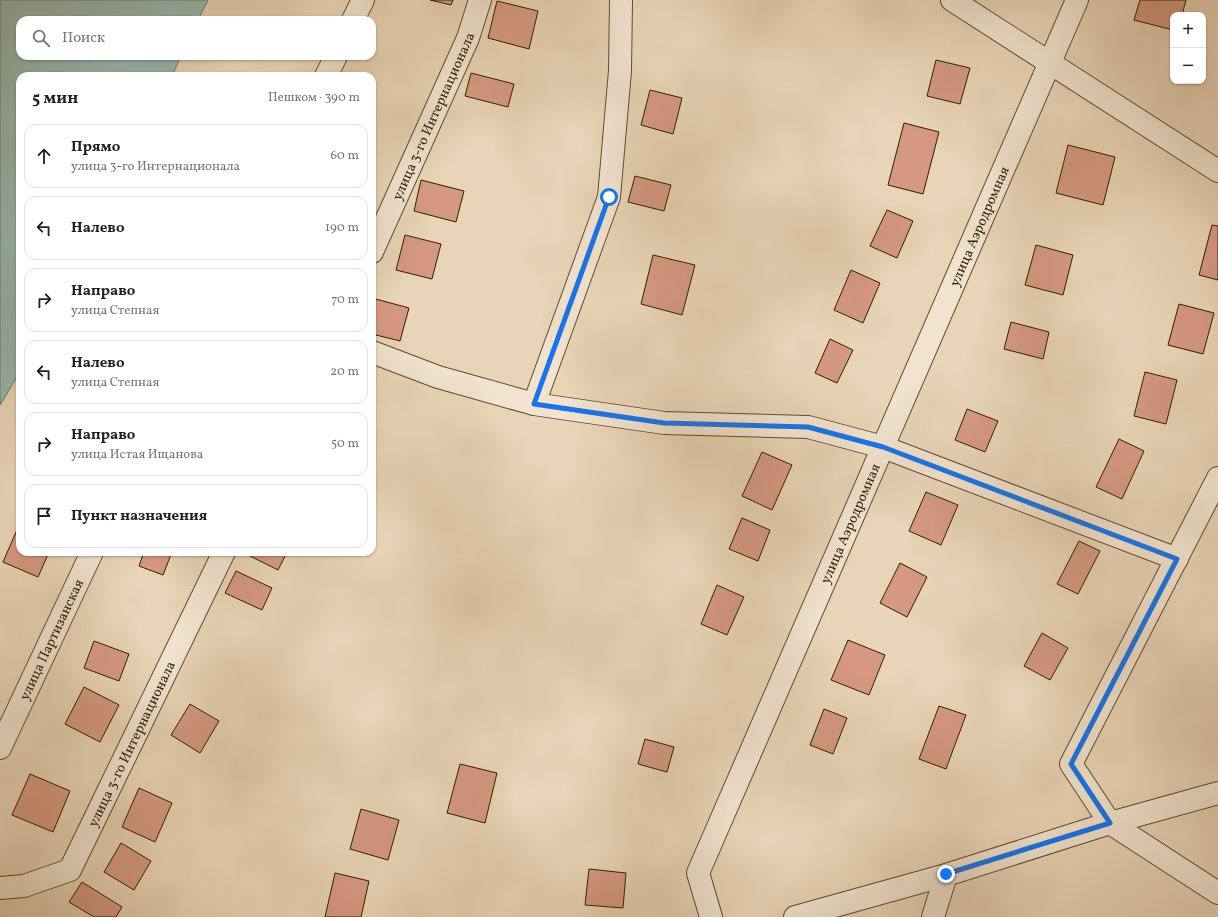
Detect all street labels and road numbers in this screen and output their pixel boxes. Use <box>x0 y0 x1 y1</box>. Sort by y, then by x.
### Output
street label: улица 3-го Интернационала <box>388 30 480 204</box>
street label: улица Аэродромная <box>946 164 1015 290</box>
street label: улица Аэродромная <box>817 461 886 587</box>
street label: улица Партизанская <box>16 576 89 704</box>
street label: улица 3-го Интернационала <box>84 658 181 831</box>

